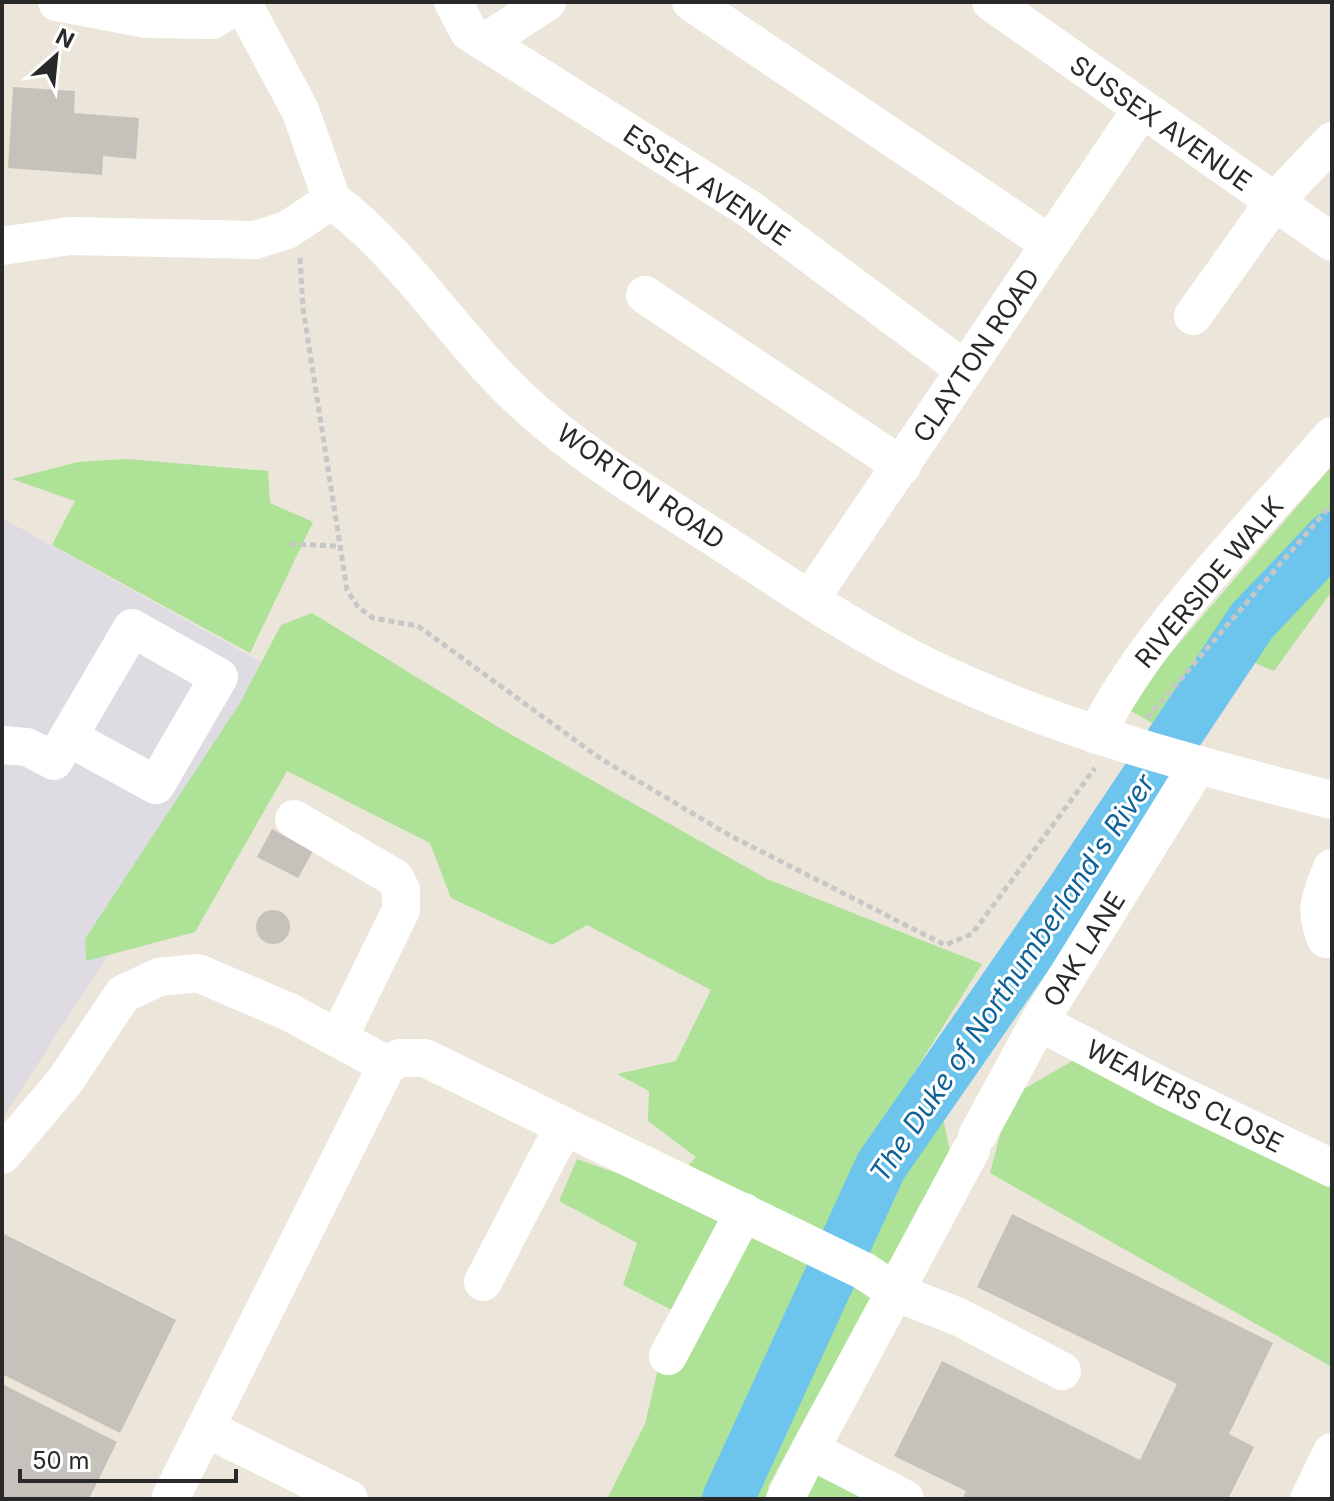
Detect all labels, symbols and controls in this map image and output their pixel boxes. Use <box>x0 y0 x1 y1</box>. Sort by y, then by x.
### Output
north arrow <box>16 16 96 96</box>
text: N <box>52 23 78 54</box>
street label: SUSSEX AVENUE <box>1064 49 1258 197</box>
street label: ESSEX AVENUE <box>618 118 796 252</box>
street label: CLAYTON ROAD <box>906 262 1046 448</box>
street label: WORTON ROAD <box>551 417 731 555</box>
street label: RIVERSIDE WALK <box>1128 490 1290 674</box>
water label: The Duke of Northumberland's River <box>862 766 1162 1188</box>
street label: OAK LANE <box>1037 886 1131 1012</box>
street label: WEAVERS CLOSE <box>1081 1033 1289 1159</box>
scale bar <box>20 1433 236 1483</box>
text: 50 m <box>32 1446 90 1475</box>

